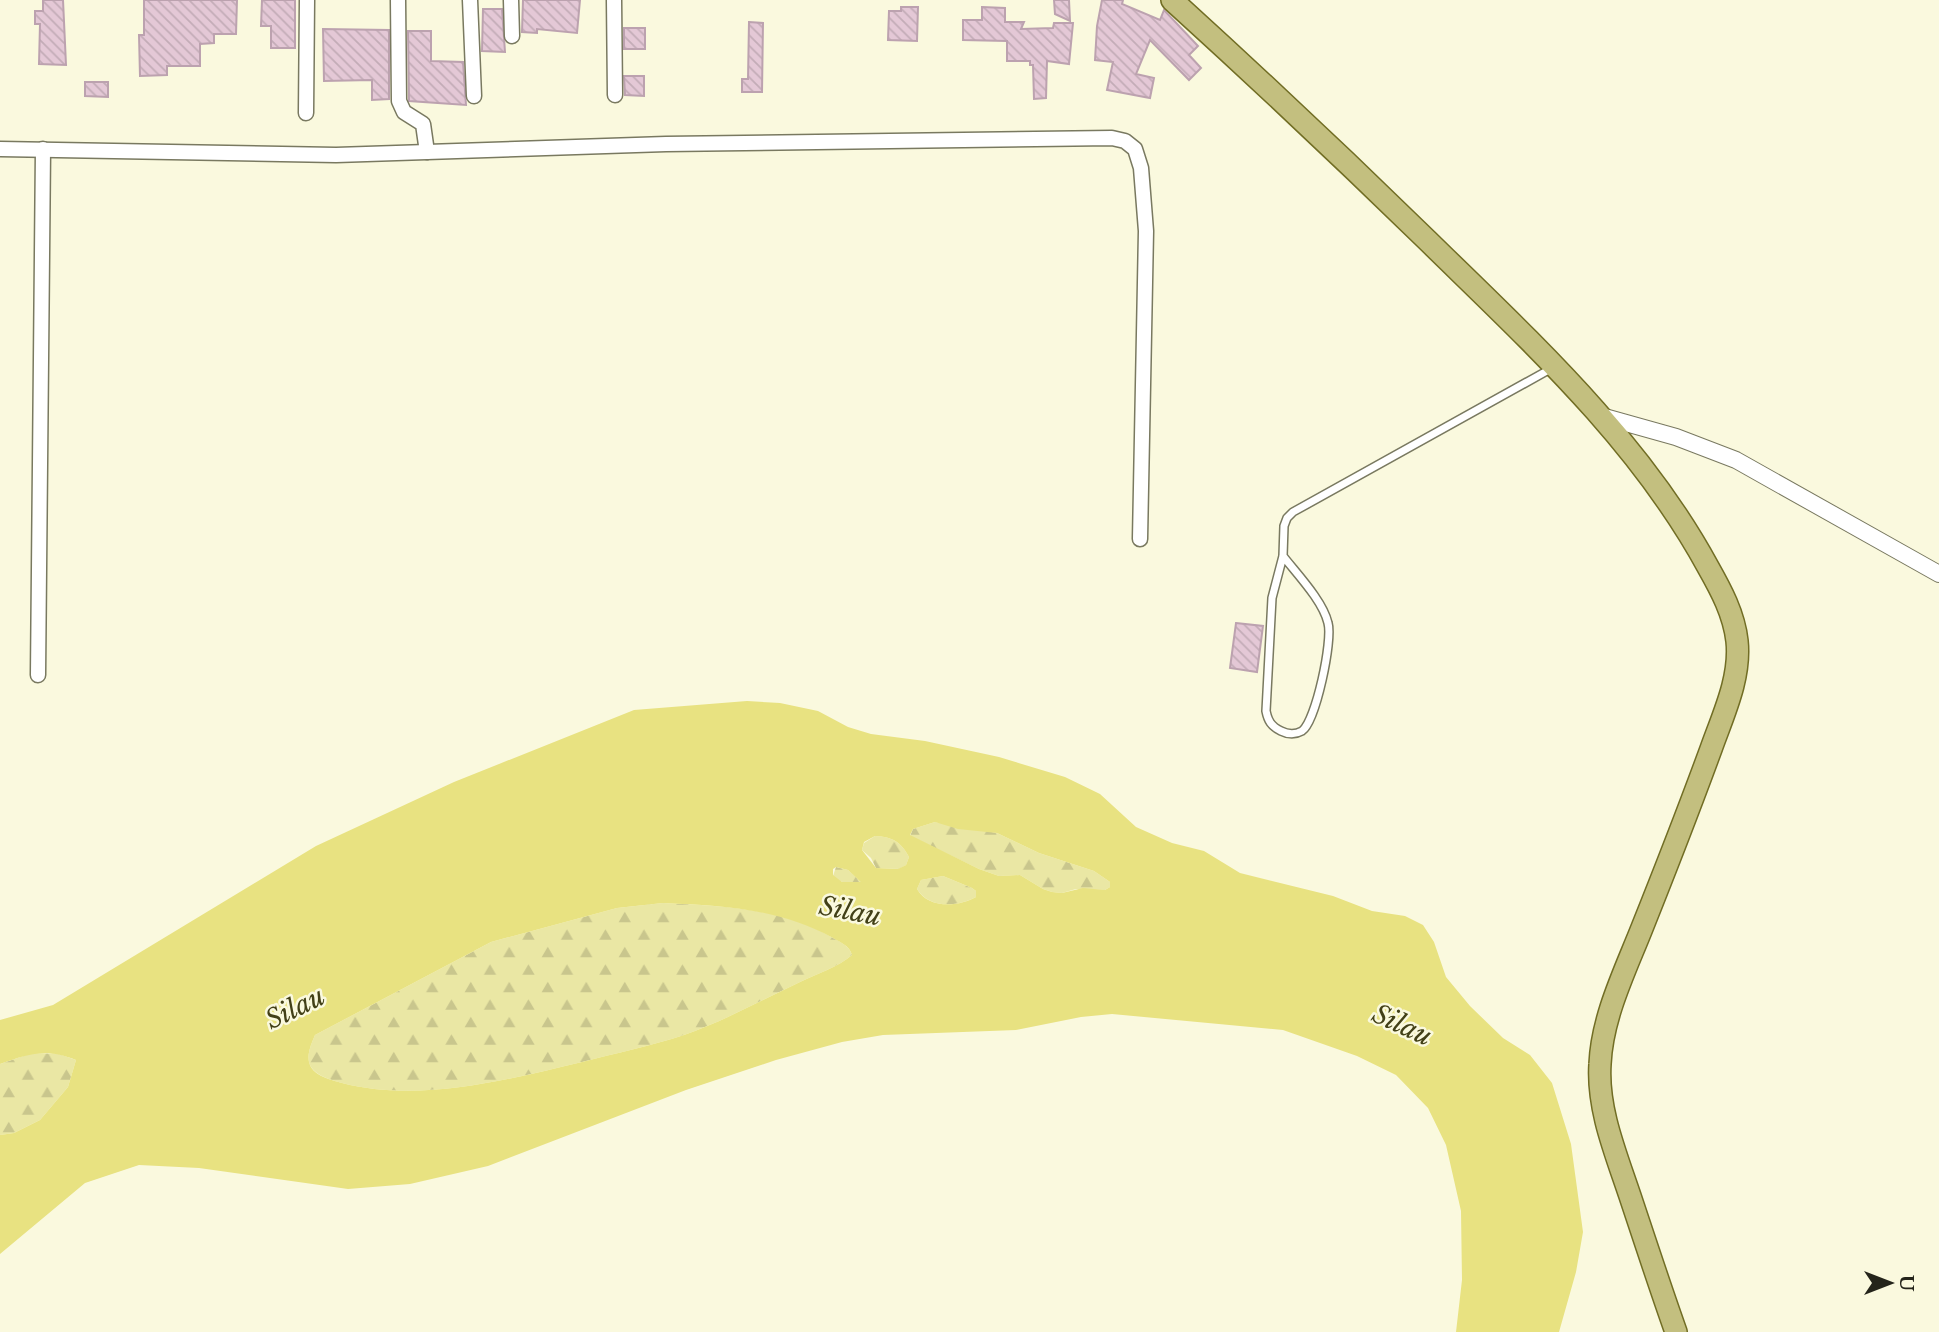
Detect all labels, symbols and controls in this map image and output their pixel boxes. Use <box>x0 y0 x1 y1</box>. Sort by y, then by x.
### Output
water label: Silau <box>816 889 884 933</box>
water label: Silau <box>260 980 330 1036</box>
water label: Silau <box>1367 997 1437 1053</box>
north arrow <box>1855 1248 1925 1318</box>
text: U <box>1895 1275 1918 1292</box>

